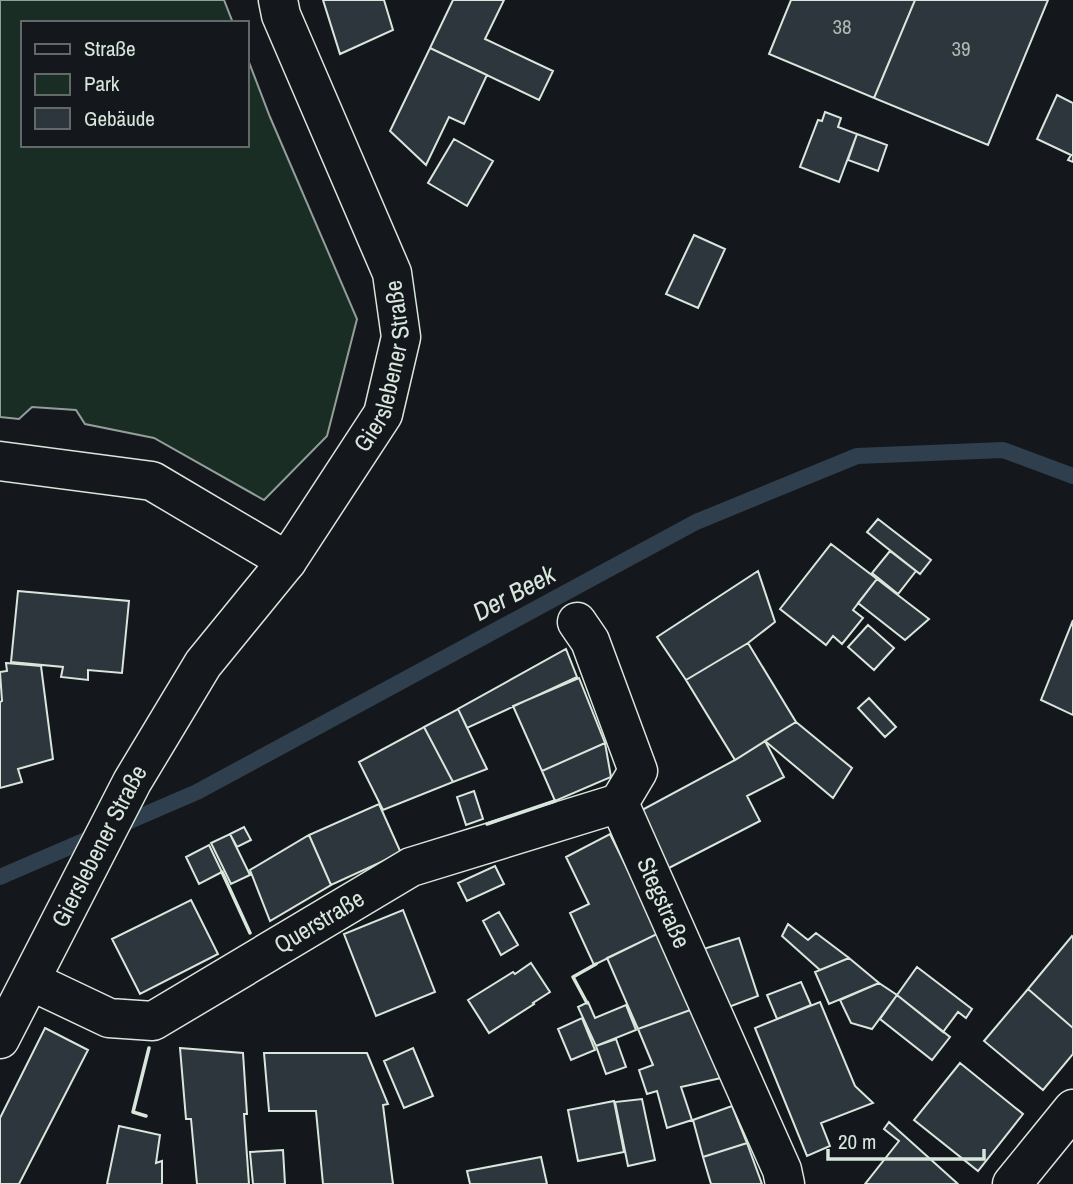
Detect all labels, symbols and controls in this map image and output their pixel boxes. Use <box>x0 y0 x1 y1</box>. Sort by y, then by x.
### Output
house number: 38 <box>832 12 852 41</box>
legend <box>21 21 248 147</box>
text: Straße <box>84 34 136 63</box>
house number: 39 <box>951 34 971 63</box>
text: Park <box>84 69 120 98</box>
text: Gebäude <box>84 104 155 133</box>
street label: Gierslebener Straße <box>346 278 416 458</box>
water label: Der Beek <box>466 556 562 629</box>
street label: Gierslebener Straße <box>43 758 154 932</box>
street label: Stegstraße <box>630 852 698 953</box>
street label: Querstraße <box>268 882 370 960</box>
scale bar <box>828 1118 984 1162</box>
text: 20 m <box>838 1127 876 1156</box>

